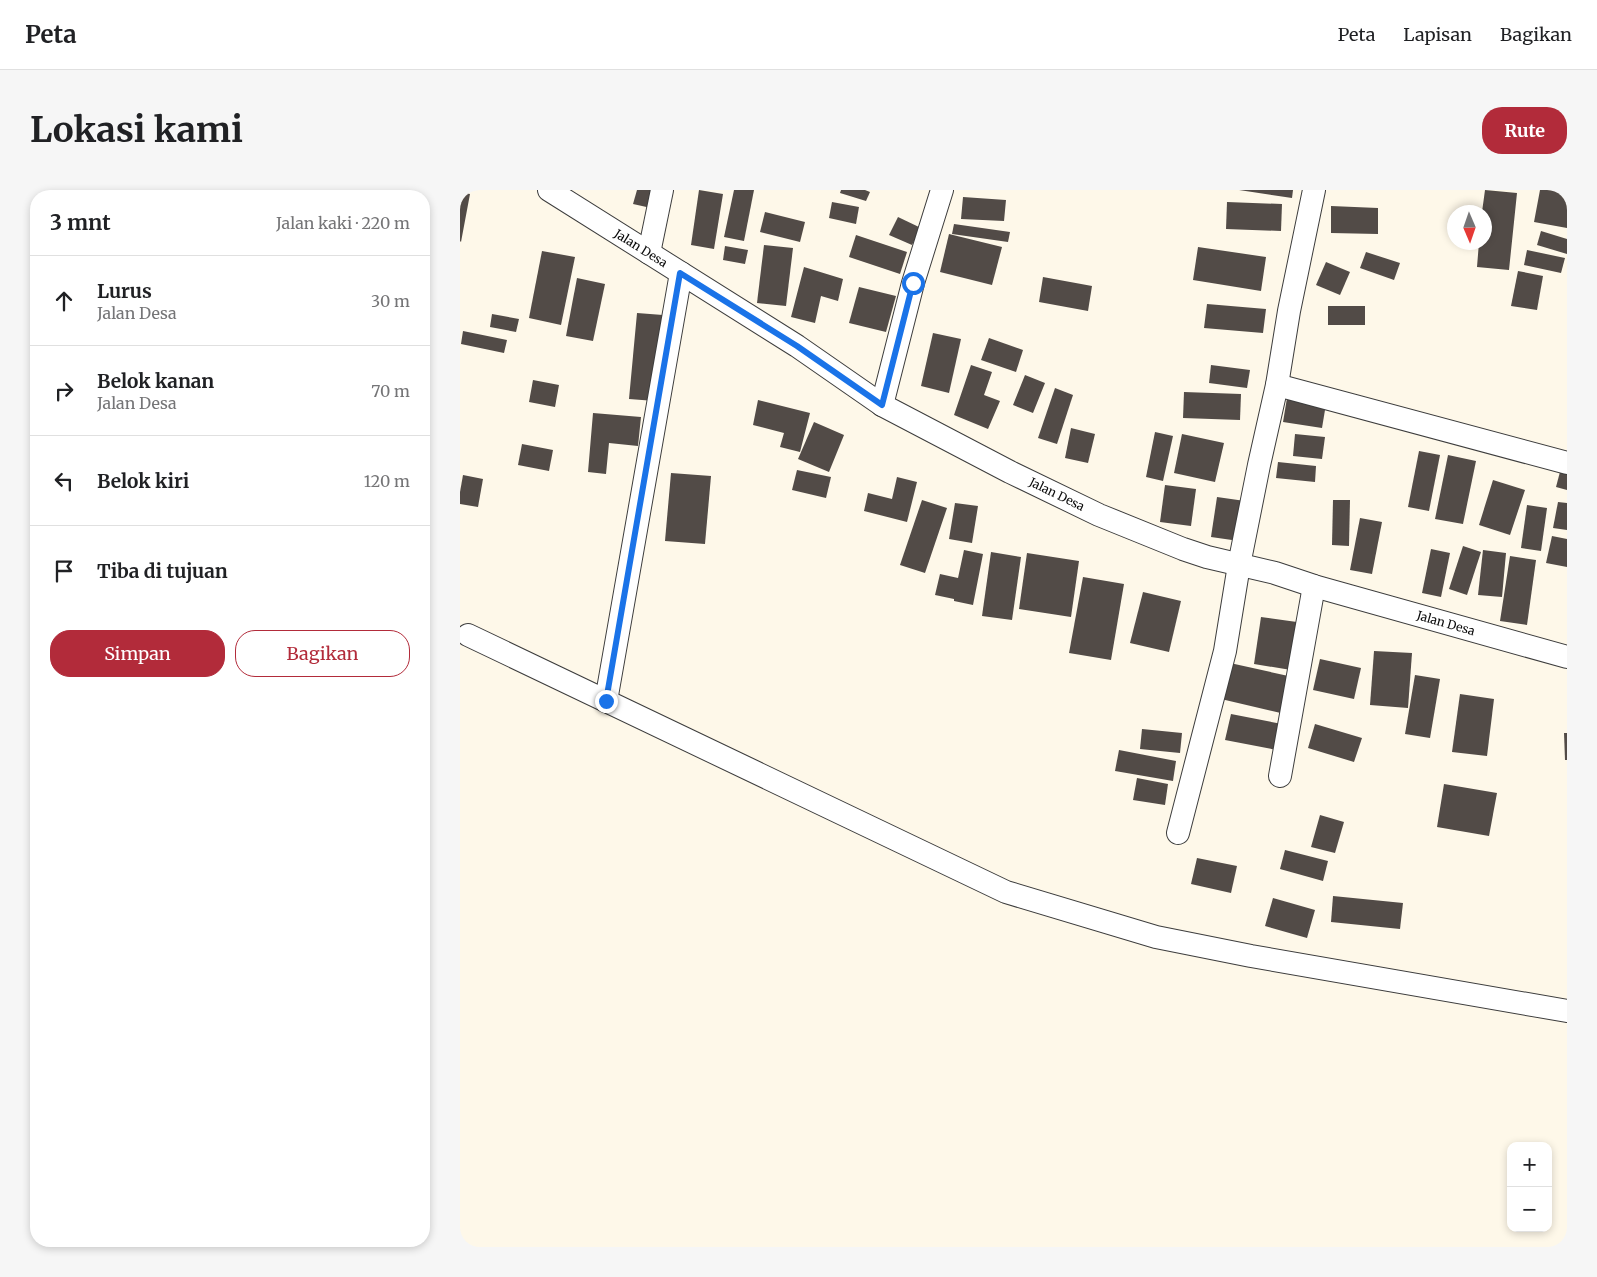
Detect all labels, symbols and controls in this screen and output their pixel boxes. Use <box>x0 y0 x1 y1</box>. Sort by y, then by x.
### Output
text: Peta <box>25 19 77 50</box>
text: Peta <box>1338 23 1375 46</box>
text: Lapisan <box>1403 23 1472 46</box>
text: Bagikan <box>1500 23 1572 46</box>
button: Rute <box>1482 107 1567 154</box>
text: Lokasi kami <box>30 108 243 152</box>
north arrow <box>1447 205 1492 250</box>
text: 3 mnt <box>50 209 111 236</box>
text: Jalan kaki · 220 m <box>276 213 410 233</box>
street label: Jalan Desa <box>611 225 671 270</box>
route start <box>902 272 925 295</box>
text: Lurus <box>97 279 152 303</box>
icon: ahead <box>50 287 78 315</box>
text: 30 m <box>371 291 410 311</box>
text: Jalan Desa <box>97 303 177 323</box>
text: Belok kanan <box>97 369 214 393</box>
icon: right <box>50 377 78 405</box>
text: 70 m <box>371 381 410 401</box>
text: Jalan Desa <box>97 393 177 413</box>
icon: left <box>50 467 78 495</box>
text: Belok kiri <box>97 469 189 493</box>
text: 120 m <box>364 471 410 491</box>
street label: Jalan Desa <box>1026 474 1088 514</box>
icon: arrive <box>50 557 78 585</box>
text: Tiba di tujuan <box>97 559 228 583</box>
street label: Jalan Desa <box>1414 607 1477 639</box>
button: Simpan <box>50 630 225 677</box>
button: Bagikan <box>235 630 410 677</box>
route end <box>595 690 618 713</box>
map controls <box>1507 1142 1552 1232</box>
button: + <box>1507 1142 1552 1187</box>
button: − <box>1507 1187 1552 1232</box>

